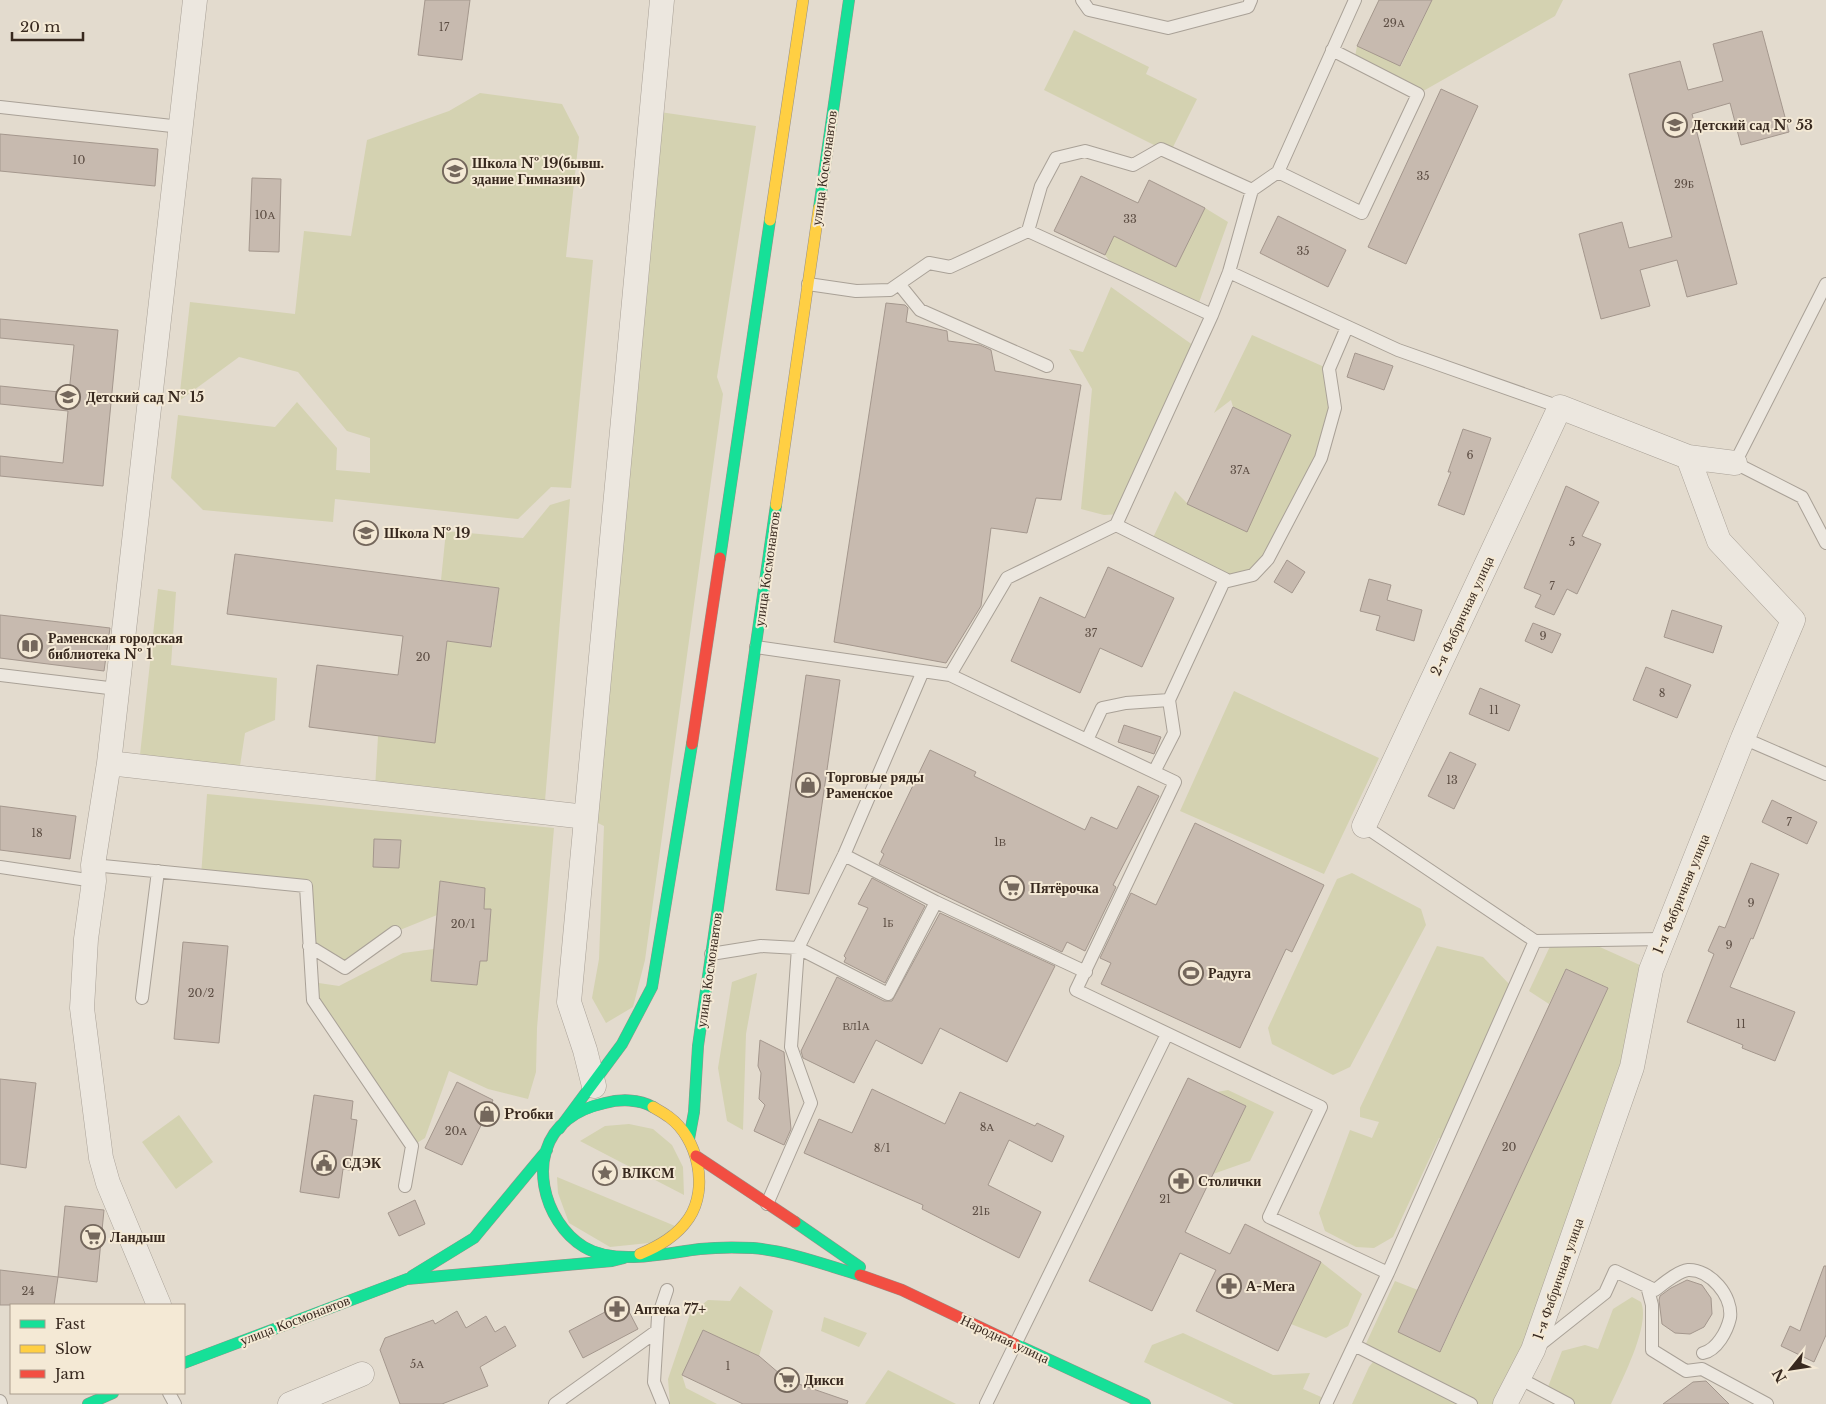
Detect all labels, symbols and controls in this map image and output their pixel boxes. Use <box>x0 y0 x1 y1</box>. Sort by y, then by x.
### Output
scale bar <box>12 10 84 42</box>
house number: 29А <box>1383 16 1405 30</box>
text: 20 m <box>20 17 60 36</box>
house number: 17 <box>439 20 450 34</box>
street label: улица Космонавтов <box>807 109 841 227</box>
school or university icon: Детский сад № 53 <box>1662 112 1688 138</box>
place label: Детский сад № 53 <box>1692 116 1813 134</box>
house number: 10 <box>73 153 86 167</box>
place label: Школа № 19(бывш. здание Гимназии) <box>472 154 604 188</box>
school or university icon: Школа № 19(бывш. здание Гимназии) <box>442 158 468 184</box>
house number: 35 <box>1416 169 1430 183</box>
house number: 29Б <box>1674 177 1694 191</box>
house number: 10А <box>255 208 275 222</box>
house number: 33 <box>1123 212 1137 226</box>
house number: 35 <box>1296 244 1310 258</box>
school or university icon: Детский сад № 15 <box>55 384 81 410</box>
place label: Детский сад № 15 <box>86 388 204 406</box>
house number: 6 <box>1466 448 1474 462</box>
house number: 37А <box>1230 463 1250 477</box>
street label: улица Космонавтов <box>750 510 784 628</box>
school or university icon: Школа № 19 <box>353 520 379 546</box>
place label: Школа № 19 <box>384 524 470 542</box>
house number: 5 <box>1569 535 1575 549</box>
street label: 2-я Фабричная улица <box>1426 552 1498 679</box>
house number: 7 <box>1549 579 1555 593</box>
house number: 37 <box>1085 626 1098 640</box>
place label: Раменская городская библиотека № 1 <box>48 629 183 663</box>
house number: 9 <box>1539 629 1547 643</box>
library icon: Раменская городская библиотека № 1 <box>17 633 43 659</box>
house number: 20 <box>416 650 430 664</box>
house number: 8 <box>1659 686 1665 700</box>
house number: 11 <box>1489 703 1499 717</box>
place label: Торговые ряды Раменское <box>826 768 924 802</box>
shop icon: Торговые ряды Раменское <box>795 772 821 798</box>
house number: 13 <box>1446 773 1458 787</box>
house number: 7 <box>1786 815 1792 829</box>
house number: 18 <box>31 826 43 840</box>
street label: 1-я Фабричная улица <box>1649 831 1714 957</box>
house number: 1В <box>994 835 1006 849</box>
supermarket icon: Пятёрочка <box>999 875 1025 901</box>
place label: Пятёрочка <box>1030 879 1099 897</box>
house number: 9 <box>1747 896 1755 910</box>
street label: улица Космонавтов <box>692 911 726 1029</box>
house number: 1Б <box>882 916 894 930</box>
house number: 20/1 <box>451 917 475 931</box>
house number: 9 <box>1725 938 1733 952</box>
sports icon: Радуга <box>1178 960 1204 986</box>
place label: Радуга <box>1208 964 1251 982</box>
house number: 20/2 <box>188 986 214 1000</box>
house number: 11 <box>1736 1017 1746 1031</box>
house number: ВЛ1А <box>842 1019 870 1033</box>
shop icon: Proбки <box>474 1101 500 1127</box>
place label: Proбки <box>504 1105 553 1123</box>
house number: 8А <box>980 1120 994 1134</box>
house number: 20А <box>445 1124 467 1138</box>
house number: 20 <box>1502 1140 1516 1154</box>
house number: 8/1 <box>874 1141 890 1155</box>
public building icon: СДЭК <box>311 1150 337 1176</box>
place label: СДЭК <box>342 1154 382 1172</box>
place icon: ВЛКСМ <box>592 1160 618 1186</box>
place label: ВЛКСМ <box>622 1164 674 1182</box>
pharmacy icon: Столички <box>1168 1168 1194 1194</box>
place label: Столички <box>1198 1172 1261 1190</box>
house number: 21 <box>1159 1192 1171 1206</box>
house number: 21Б <box>972 1204 990 1218</box>
street label: 1-я Фабричная улица <box>1529 1215 1588 1342</box>
supermarket icon: Ландыш <box>80 1224 106 1250</box>
place label: Ландыш <box>110 1228 166 1246</box>
pharmacy icon: А-Мега <box>1216 1273 1242 1299</box>
place label: А-Мега <box>1246 1277 1295 1295</box>
house number: 24 <box>21 1284 35 1298</box>
street label: улица Космонавтов <box>238 1291 353 1349</box>
pharmacy icon: Аптека 77+ <box>604 1296 630 1322</box>
place label: Аптека 77+ <box>634 1300 706 1318</box>
legend <box>10 1304 185 1394</box>
street label: Народная улица <box>958 1311 1053 1368</box>
text: Fast <box>55 1314 86 1333</box>
text: Slow <box>55 1339 92 1358</box>
north arrow <box>1766 1344 1816 1394</box>
house number: 5А <box>410 1357 424 1371</box>
house number: 1 <box>726 1359 731 1373</box>
text: Jam <box>53 1364 85 1383</box>
text: N <box>1769 1365 1791 1386</box>
supermarket icon: Дикси <box>774 1367 800 1393</box>
place label: Дикси <box>804 1371 844 1389</box>

